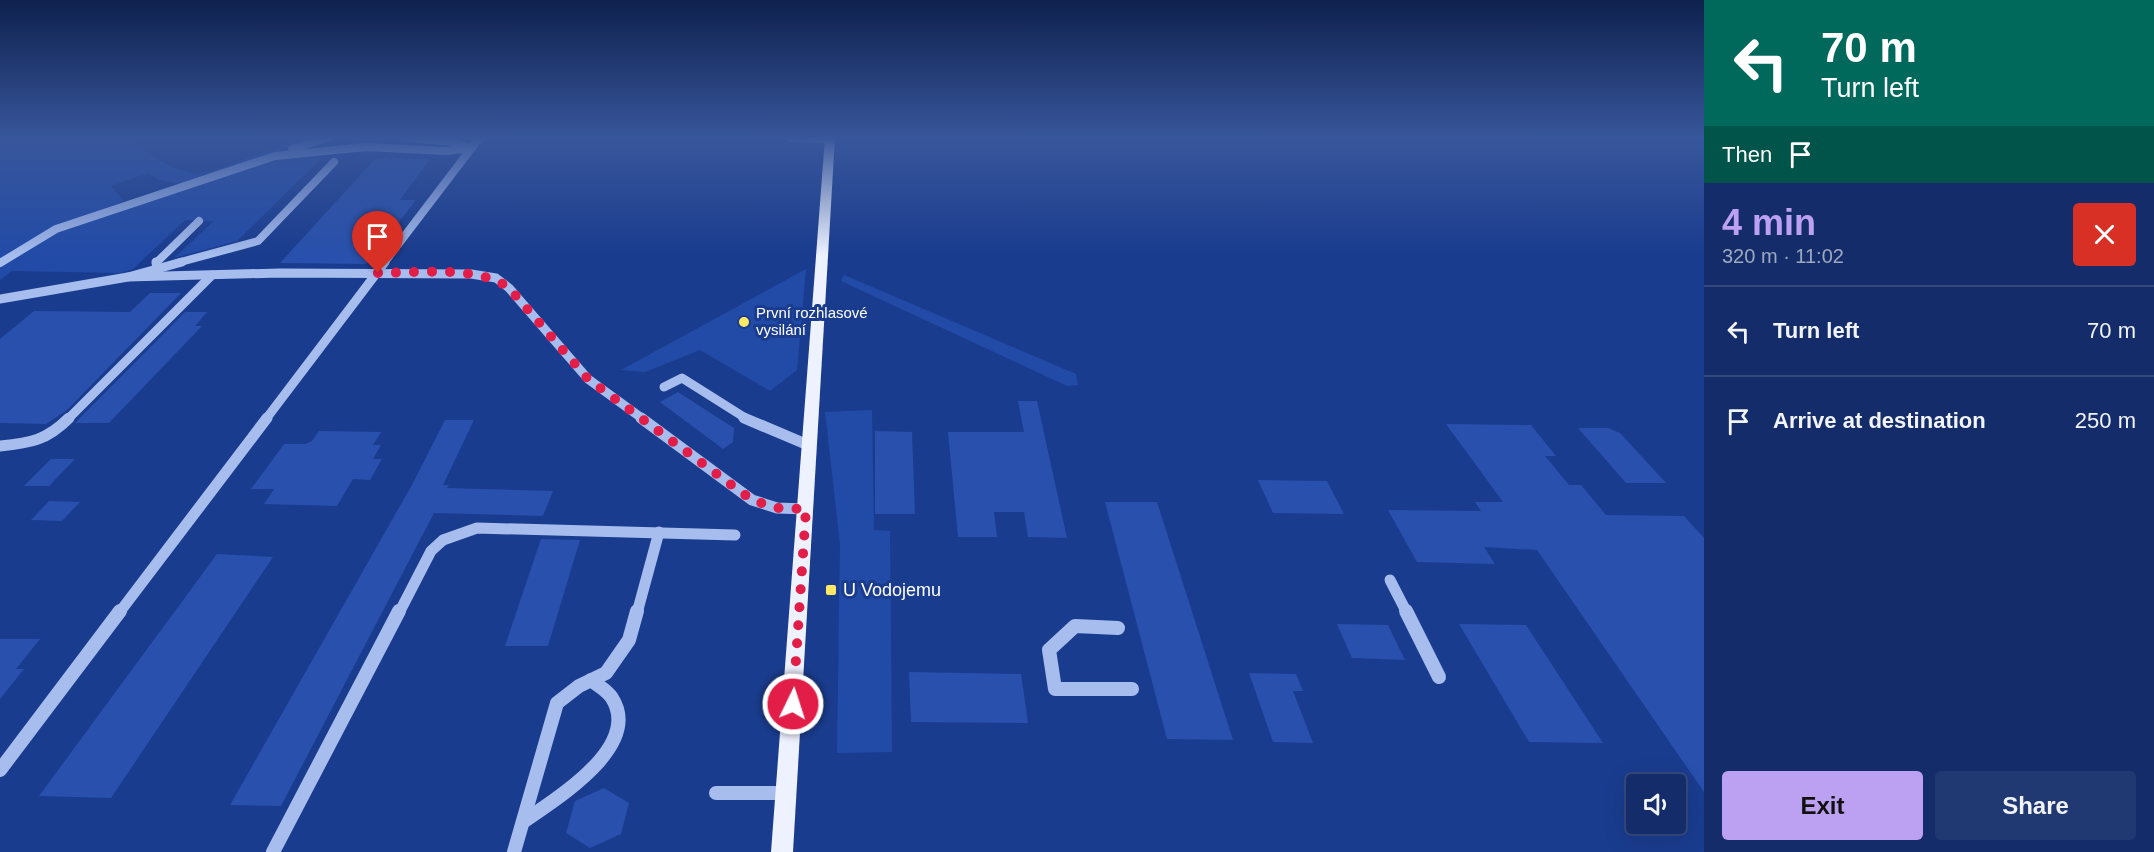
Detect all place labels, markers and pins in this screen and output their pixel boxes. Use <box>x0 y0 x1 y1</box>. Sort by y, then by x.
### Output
pin <box>352 211 403 273</box>
place label: První rozhlasové vysilání <box>756 304 868 338</box>
marker: První rozhlasové vysilání <box>737 315 751 329</box>
place label: U Vodojemu <box>843 580 941 600</box>
marker: U Vodojemu <box>824 583 838 597</box>

